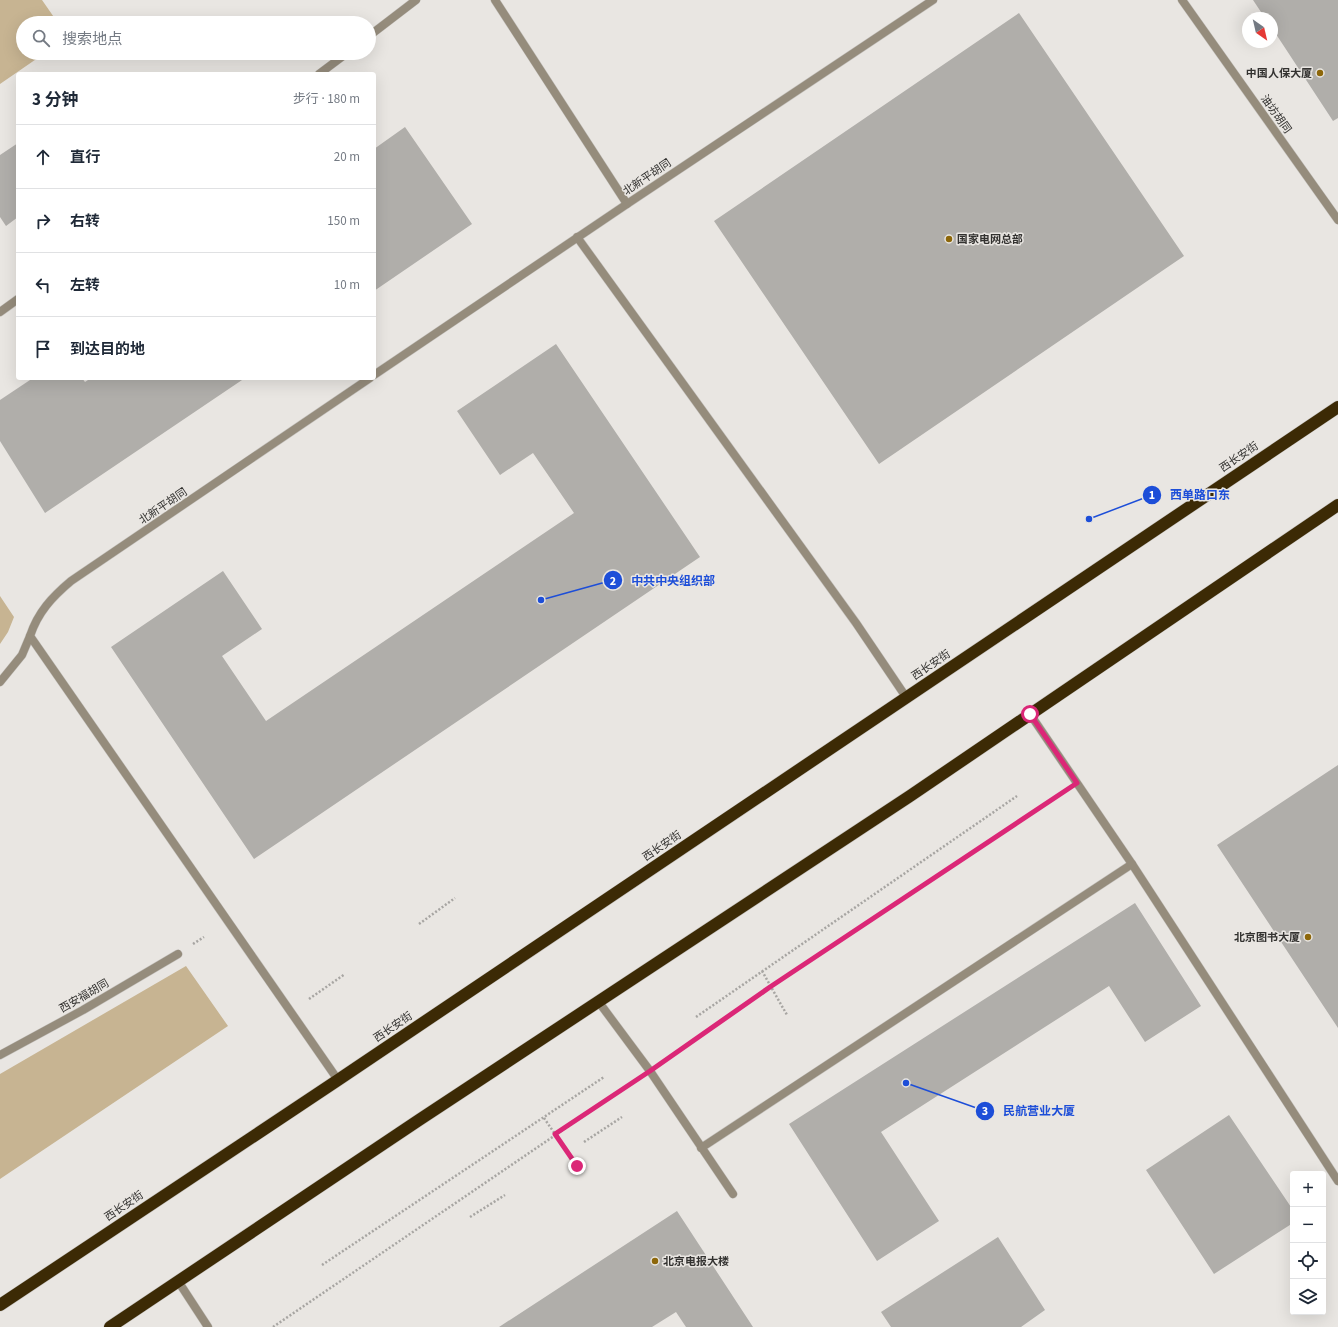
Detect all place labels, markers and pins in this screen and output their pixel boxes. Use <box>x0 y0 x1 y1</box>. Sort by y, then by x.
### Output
place label: 中国人保大厦 <box>1246 66 1312 81</box>
marker: 中国人保大厦 <box>1315 68 1325 78</box>
place label: 国家电网总部 <box>957 232 1023 247</box>
marker: 国家电网总部 <box>944 234 954 244</box>
callout: 西单路口东 <box>1142 483 1238 507</box>
callout: 中共中央组织部 <box>603 568 723 592</box>
place label: 北京图书大厦 <box>1234 930 1300 945</box>
marker: 北京图书大厦 <box>1303 932 1313 942</box>
callout: 民航营业大厦 <box>975 1099 1083 1123</box>
place label: 北京电报大楼 <box>663 1254 729 1269</box>
marker: 北京电报大楼 <box>650 1256 660 1266</box>

